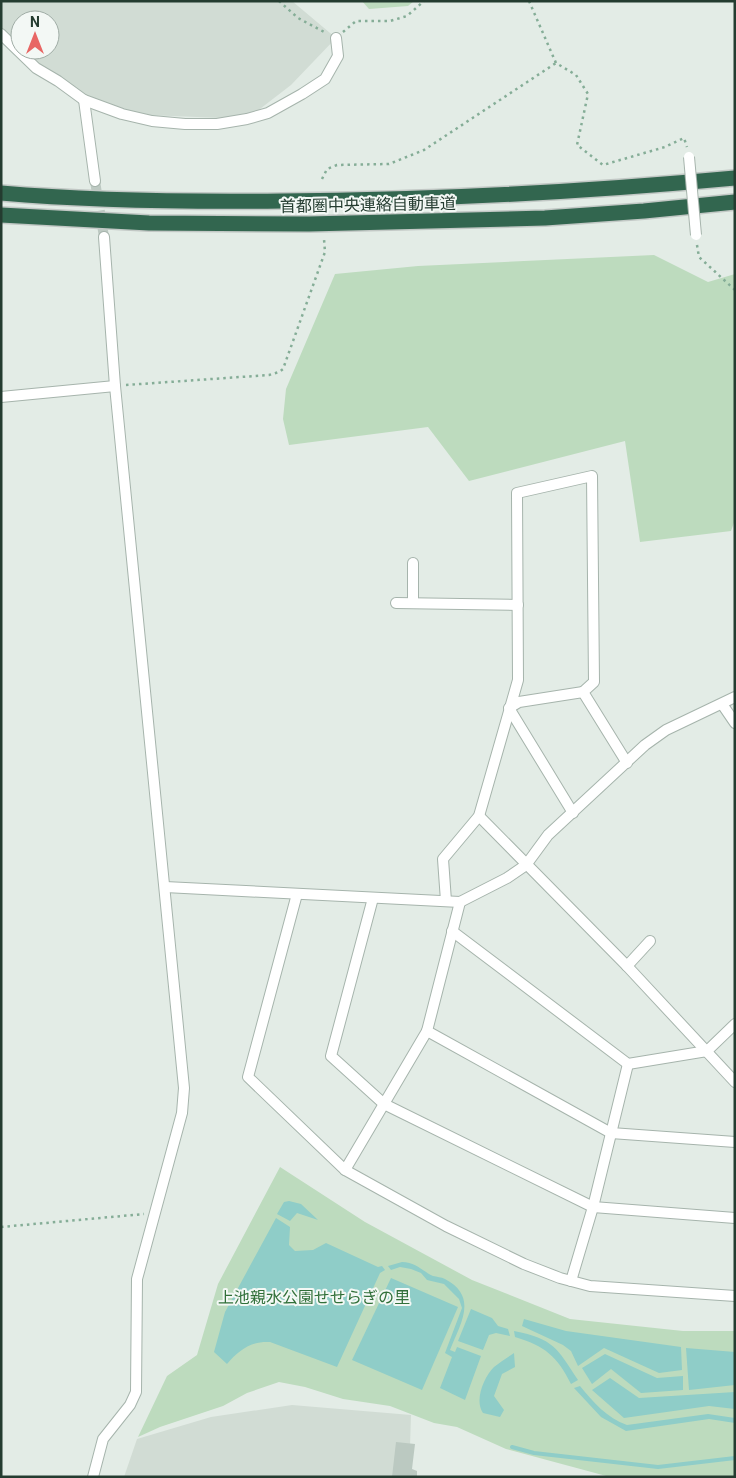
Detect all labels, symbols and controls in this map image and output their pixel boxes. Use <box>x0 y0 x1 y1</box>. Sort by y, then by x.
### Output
north arrow <box>10 10 60 60</box>
text: N <box>30 14 40 30</box>
street label: 首都圏中央連絡自動車道 <box>280 194 456 216</box>
park label: 上池親水公園せせらぎの里 <box>218 1288 410 1307</box>

